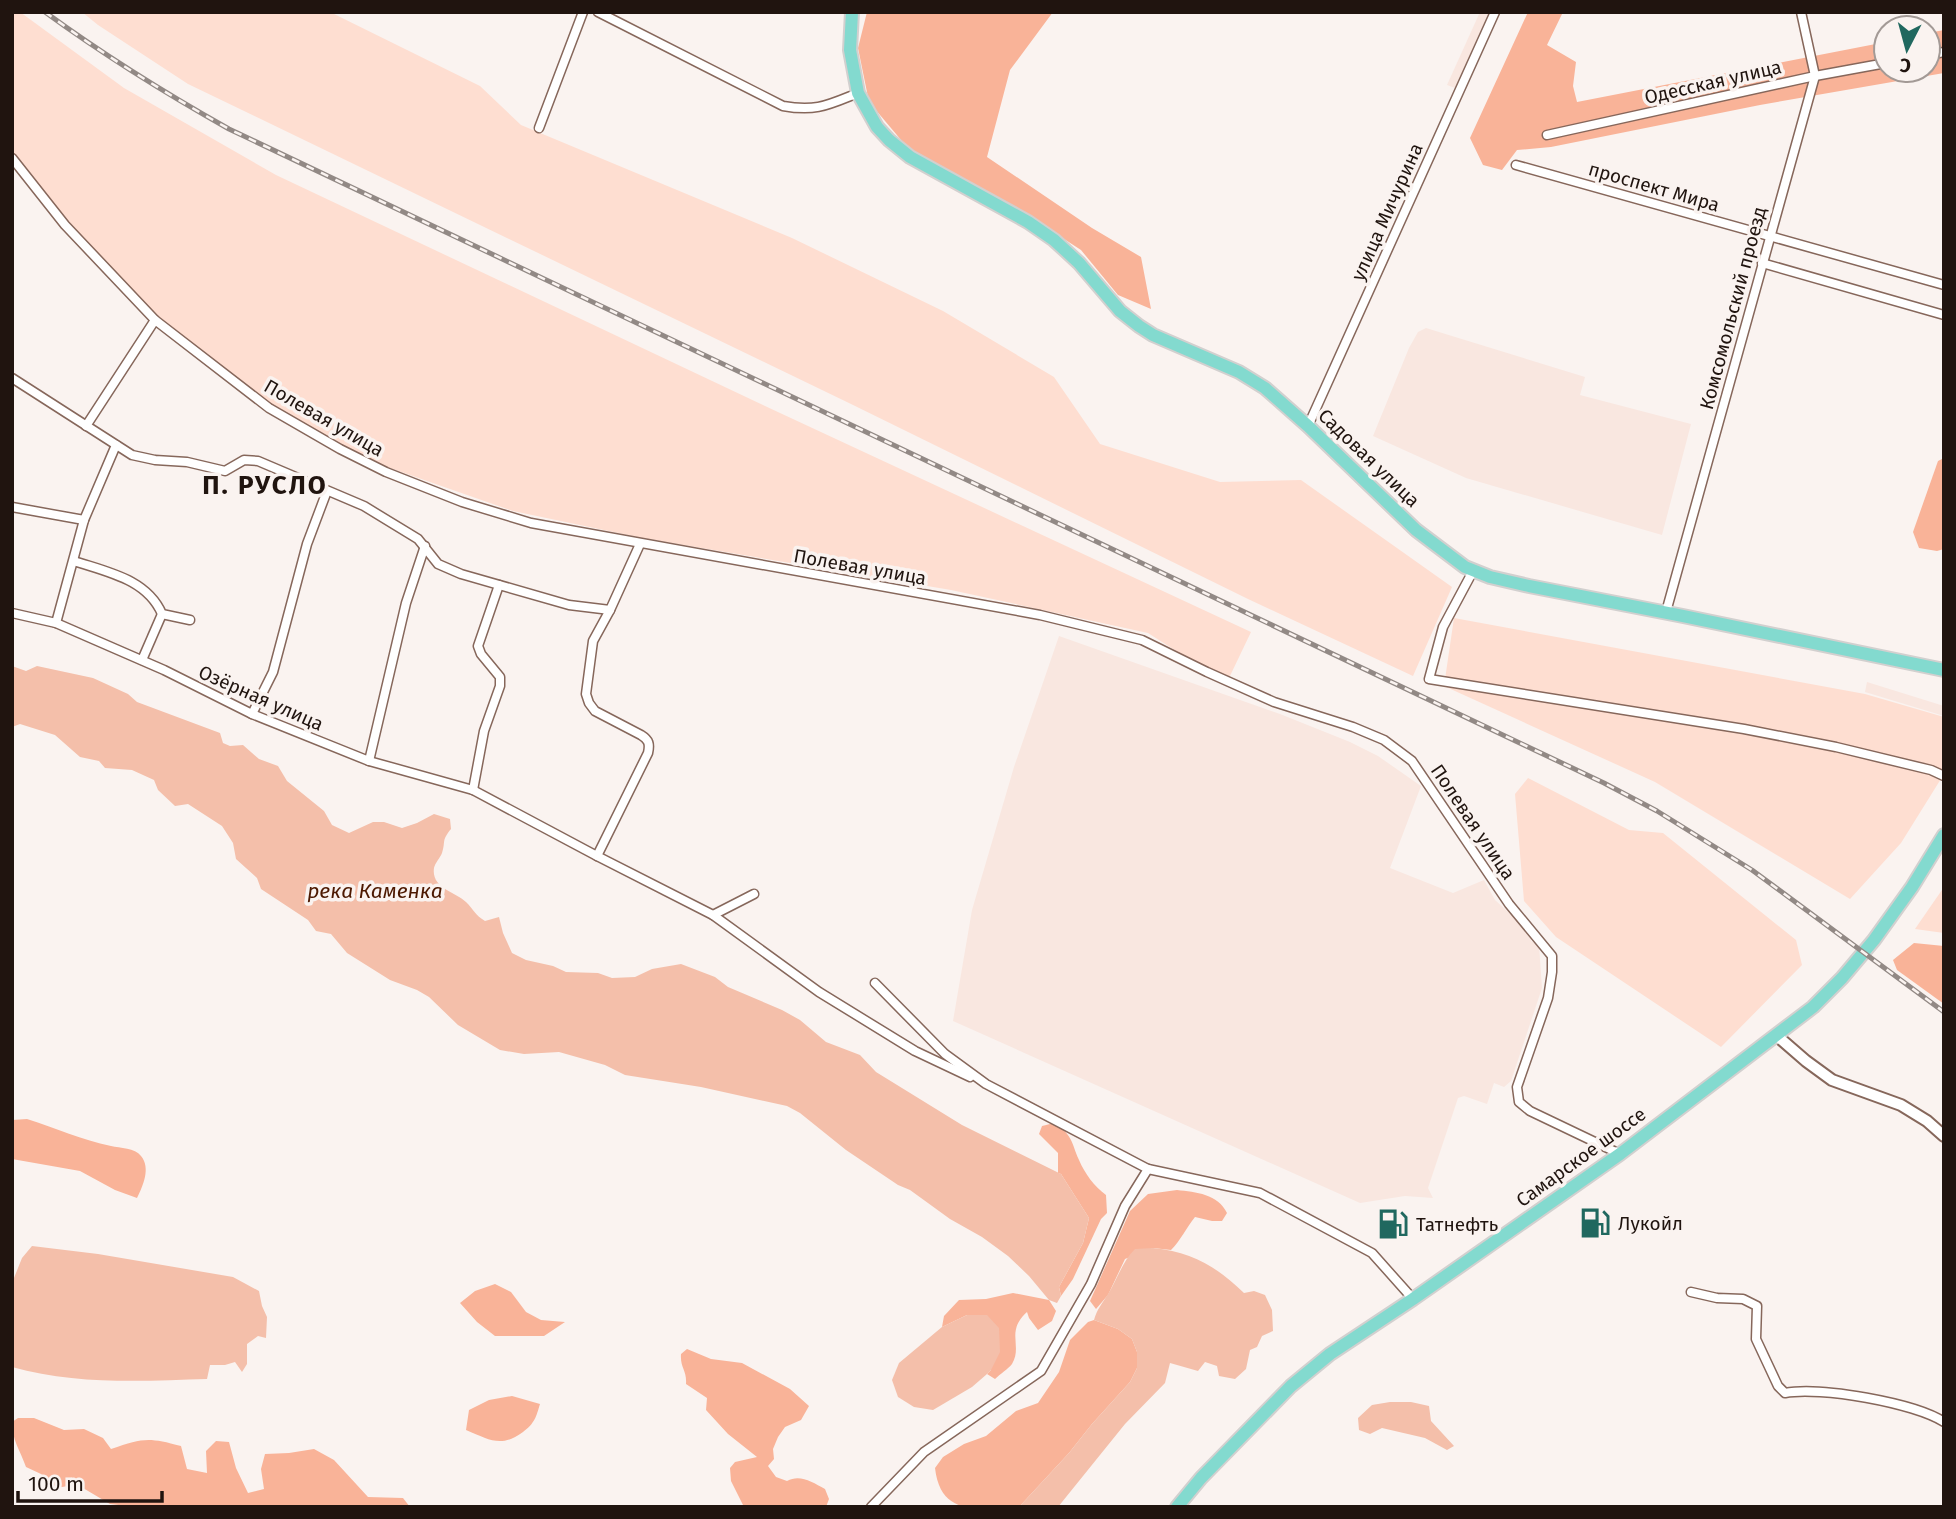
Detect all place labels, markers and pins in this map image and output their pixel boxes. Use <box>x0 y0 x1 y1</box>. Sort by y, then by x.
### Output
fuel station icon: Лукойл <box>1578 1206 1612 1240</box>
fuel station icon: Татнефть <box>1376 1207 1410 1241</box>
place label: Лукойл <box>1618 1212 1683 1235</box>
place label: Татнефть <box>1416 1213 1499 1236</box>

